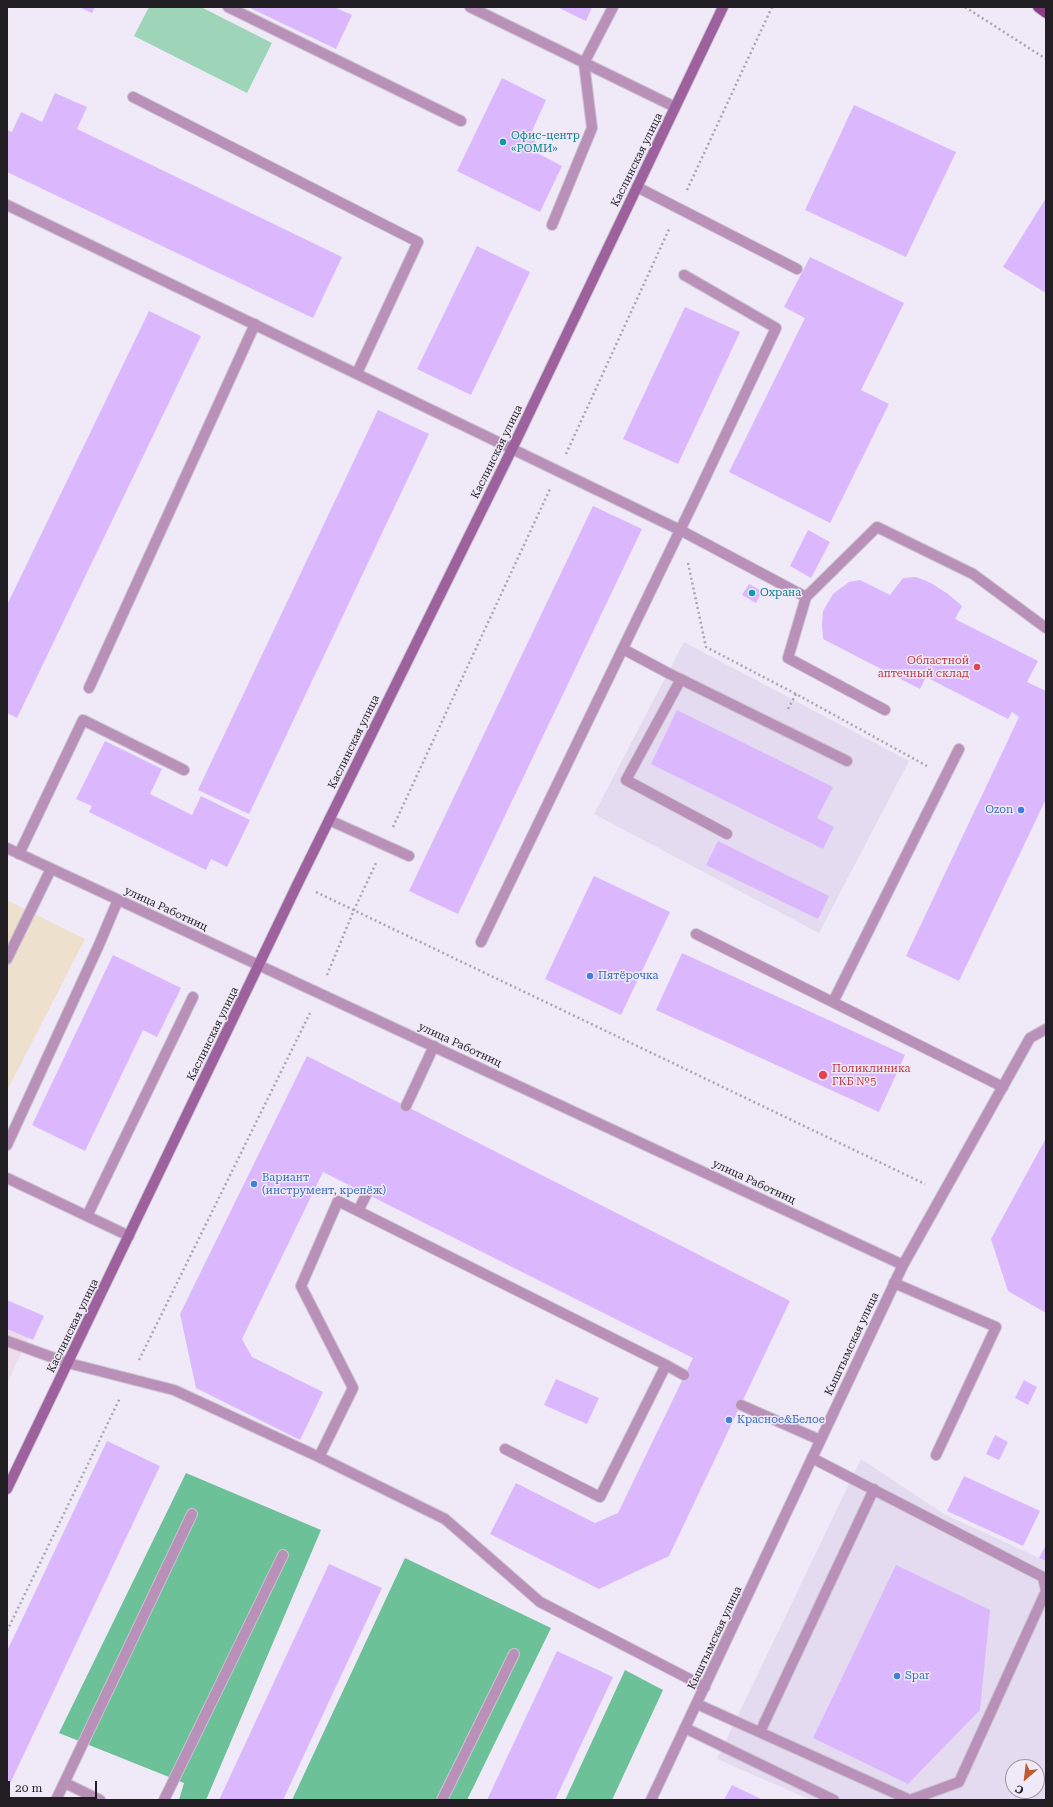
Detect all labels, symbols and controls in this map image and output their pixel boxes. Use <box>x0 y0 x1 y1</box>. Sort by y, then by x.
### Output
street label: Каслинская улица <box>609 111 665 209</box>
place label: Офис-центр «РОМИ» <box>511 129 580 155</box>
marker: Офис-центр «РОМИ» <box>498 137 508 147</box>
street label: Каслинская улица <box>469 403 525 501</box>
place label: Охрана <box>760 586 801 600</box>
marker: Охрана <box>747 588 757 598</box>
place label: Областной аптечный склад <box>878 654 969 680</box>
marker: Областной аптечный склад <box>972 662 982 672</box>
street label: Каслинская улица <box>326 693 382 791</box>
place label: Ozon <box>985 803 1013 817</box>
marker: Ozon <box>1016 805 1026 815</box>
street label: улица Работниц <box>122 884 210 934</box>
place label: Пятёрочка <box>598 969 659 983</box>
marker: Пятёрочка <box>585 971 595 981</box>
street label: Каслинская улица <box>185 985 241 1083</box>
street label: улица Работниц <box>416 1020 504 1070</box>
place label: Поликлиника ГКБ №5 <box>832 1062 910 1088</box>
marker: Поликлиника ГКБ №5 <box>817 1069 829 1081</box>
street label: улица Работниц <box>710 1157 798 1207</box>
place label: Вариант (инструмент, крепёж) <box>262 1171 386 1197</box>
marker: Вариант (инструмент, крепёж) <box>249 1179 259 1189</box>
street label: Каслинская улица <box>45 1277 101 1375</box>
street label: Кыштымская улица <box>822 1290 882 1398</box>
place label: Красное&Белое <box>737 1413 825 1427</box>
marker: Красное&Белое <box>724 1415 734 1425</box>
street label: Кыштымская улица <box>685 1584 745 1692</box>
place label: Spar <box>905 1669 929 1683</box>
marker: Spar <box>892 1671 902 1681</box>
north arrow <box>1005 1759 1045 1799</box>
scale bar <box>10 1773 99 1799</box>
text: 20 m <box>15 1781 42 1795</box>
text: С <box>1013 1782 1026 1797</box>

